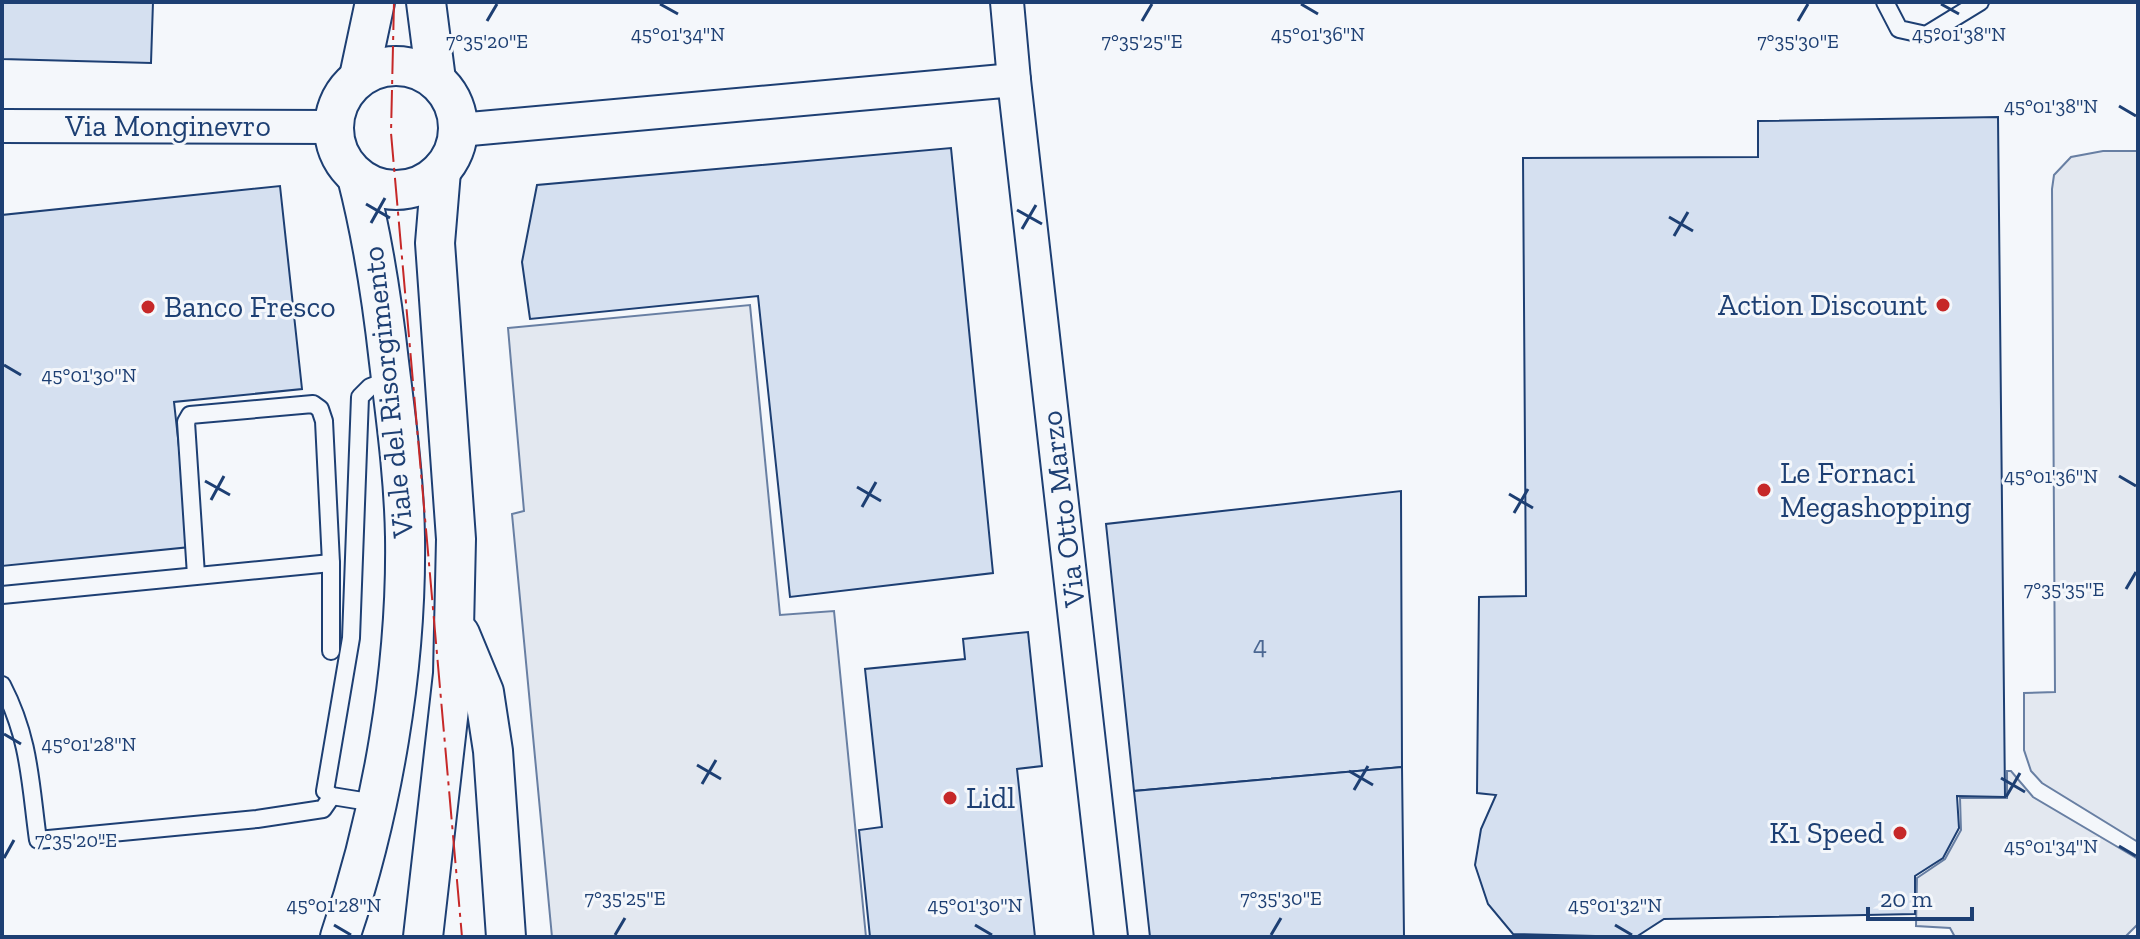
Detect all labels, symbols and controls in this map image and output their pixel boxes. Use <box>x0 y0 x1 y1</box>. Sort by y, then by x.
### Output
text: 45°01'34"N <box>631 22 725 46</box>
text: 45°01'36"N <box>1271 22 1365 46</box>
text: 45°01'38"N <box>1912 22 2006 46</box>
text: 7°35'20"E <box>446 29 528 53</box>
text: 7°35'25"E <box>1102 29 1182 53</box>
text: 7°35'30"E <box>1757 29 1839 53</box>
text: 45°01'38"N <box>2004 94 2098 118</box>
street label: Via Monginevro <box>64 108 271 144</box>
street label: Viale del Risorgimento <box>355 245 421 540</box>
place label: Action Discount <box>1718 287 1927 323</box>
place label: Banco Fresco <box>164 289 336 325</box>
marker: Action Discount <box>1934 296 1952 314</box>
marker: Banco Fresco <box>139 298 157 316</box>
text: 45°01'30"N <box>42 363 137 387</box>
street label: Via Otto Marzo <box>1033 409 1093 610</box>
place label: Le Fornaci Megashopping <box>1780 455 1971 525</box>
text: 45°01'36"N <box>2004 464 2098 488</box>
marker: Le Fornaci Megashopping <box>1755 481 1773 499</box>
text: 7°35'35"E <box>2024 577 2104 601</box>
house number: 4 <box>1253 629 1267 661</box>
text: 45°01'28"N <box>42 732 137 756</box>
place label: Lidl <box>966 780 1015 816</box>
marker: Lidl <box>941 789 959 807</box>
place label: K1 Speed <box>1769 815 1885 851</box>
marker: K1 Speed <box>1891 824 1909 842</box>
text: 7°35'20"E <box>35 828 117 852</box>
text: 45°01'34"N <box>2004 834 2098 858</box>
scale bar <box>1868 871 1972 921</box>
text: 20 m <box>1880 884 1933 913</box>
text: 7°35'25"E <box>585 886 665 910</box>
text: 7°35'30"E <box>1240 886 1322 910</box>
text: 45°01'28"N <box>287 893 382 917</box>
text: 45°01'30"N <box>928 893 1023 917</box>
text: 45°01'32"N <box>1568 893 1662 917</box>

